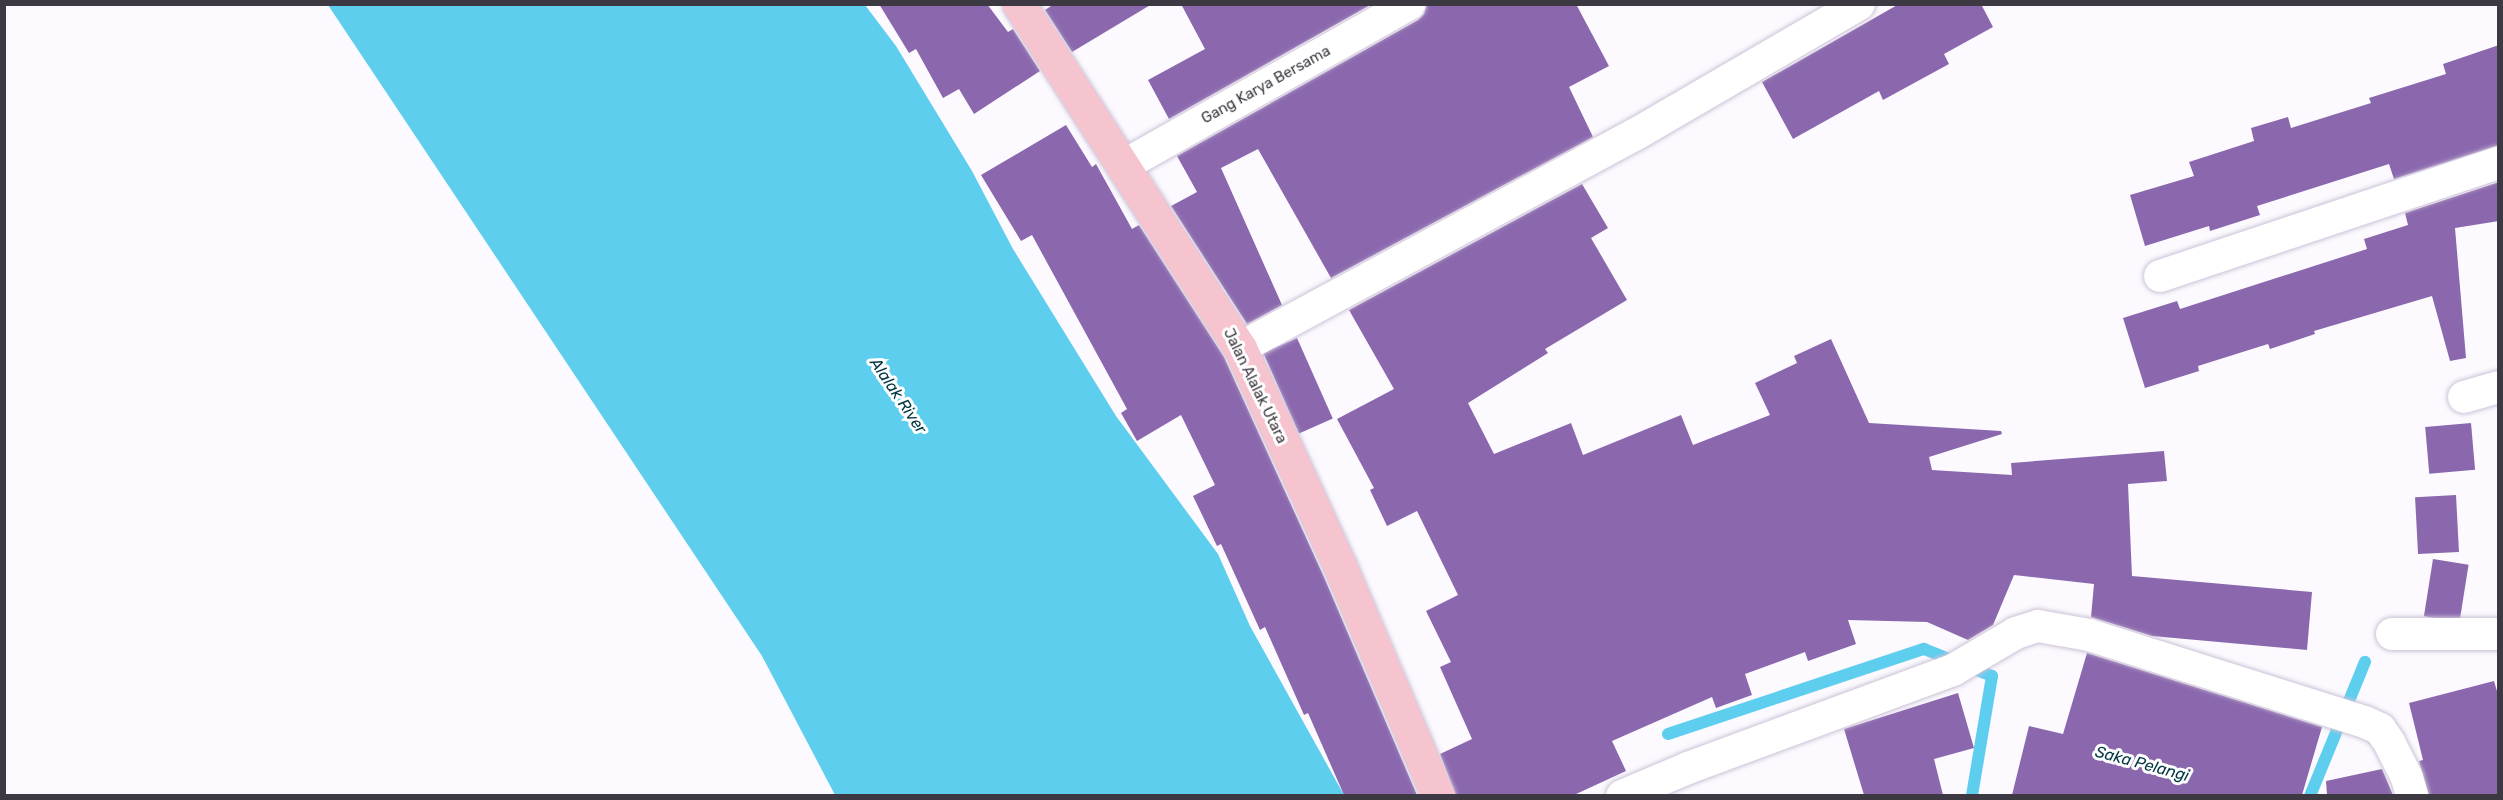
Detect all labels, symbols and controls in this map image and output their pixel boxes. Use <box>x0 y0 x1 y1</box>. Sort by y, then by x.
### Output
street label: Gang Karya Bersama <box>1198 42 1334 128</box>
street label: Jalan Alalak Utara <box>1219 325 1291 447</box>
water label: Alalak River <box>866 354 930 438</box>
water label: Saka Pelangi <box>2093 742 2191 786</box>

